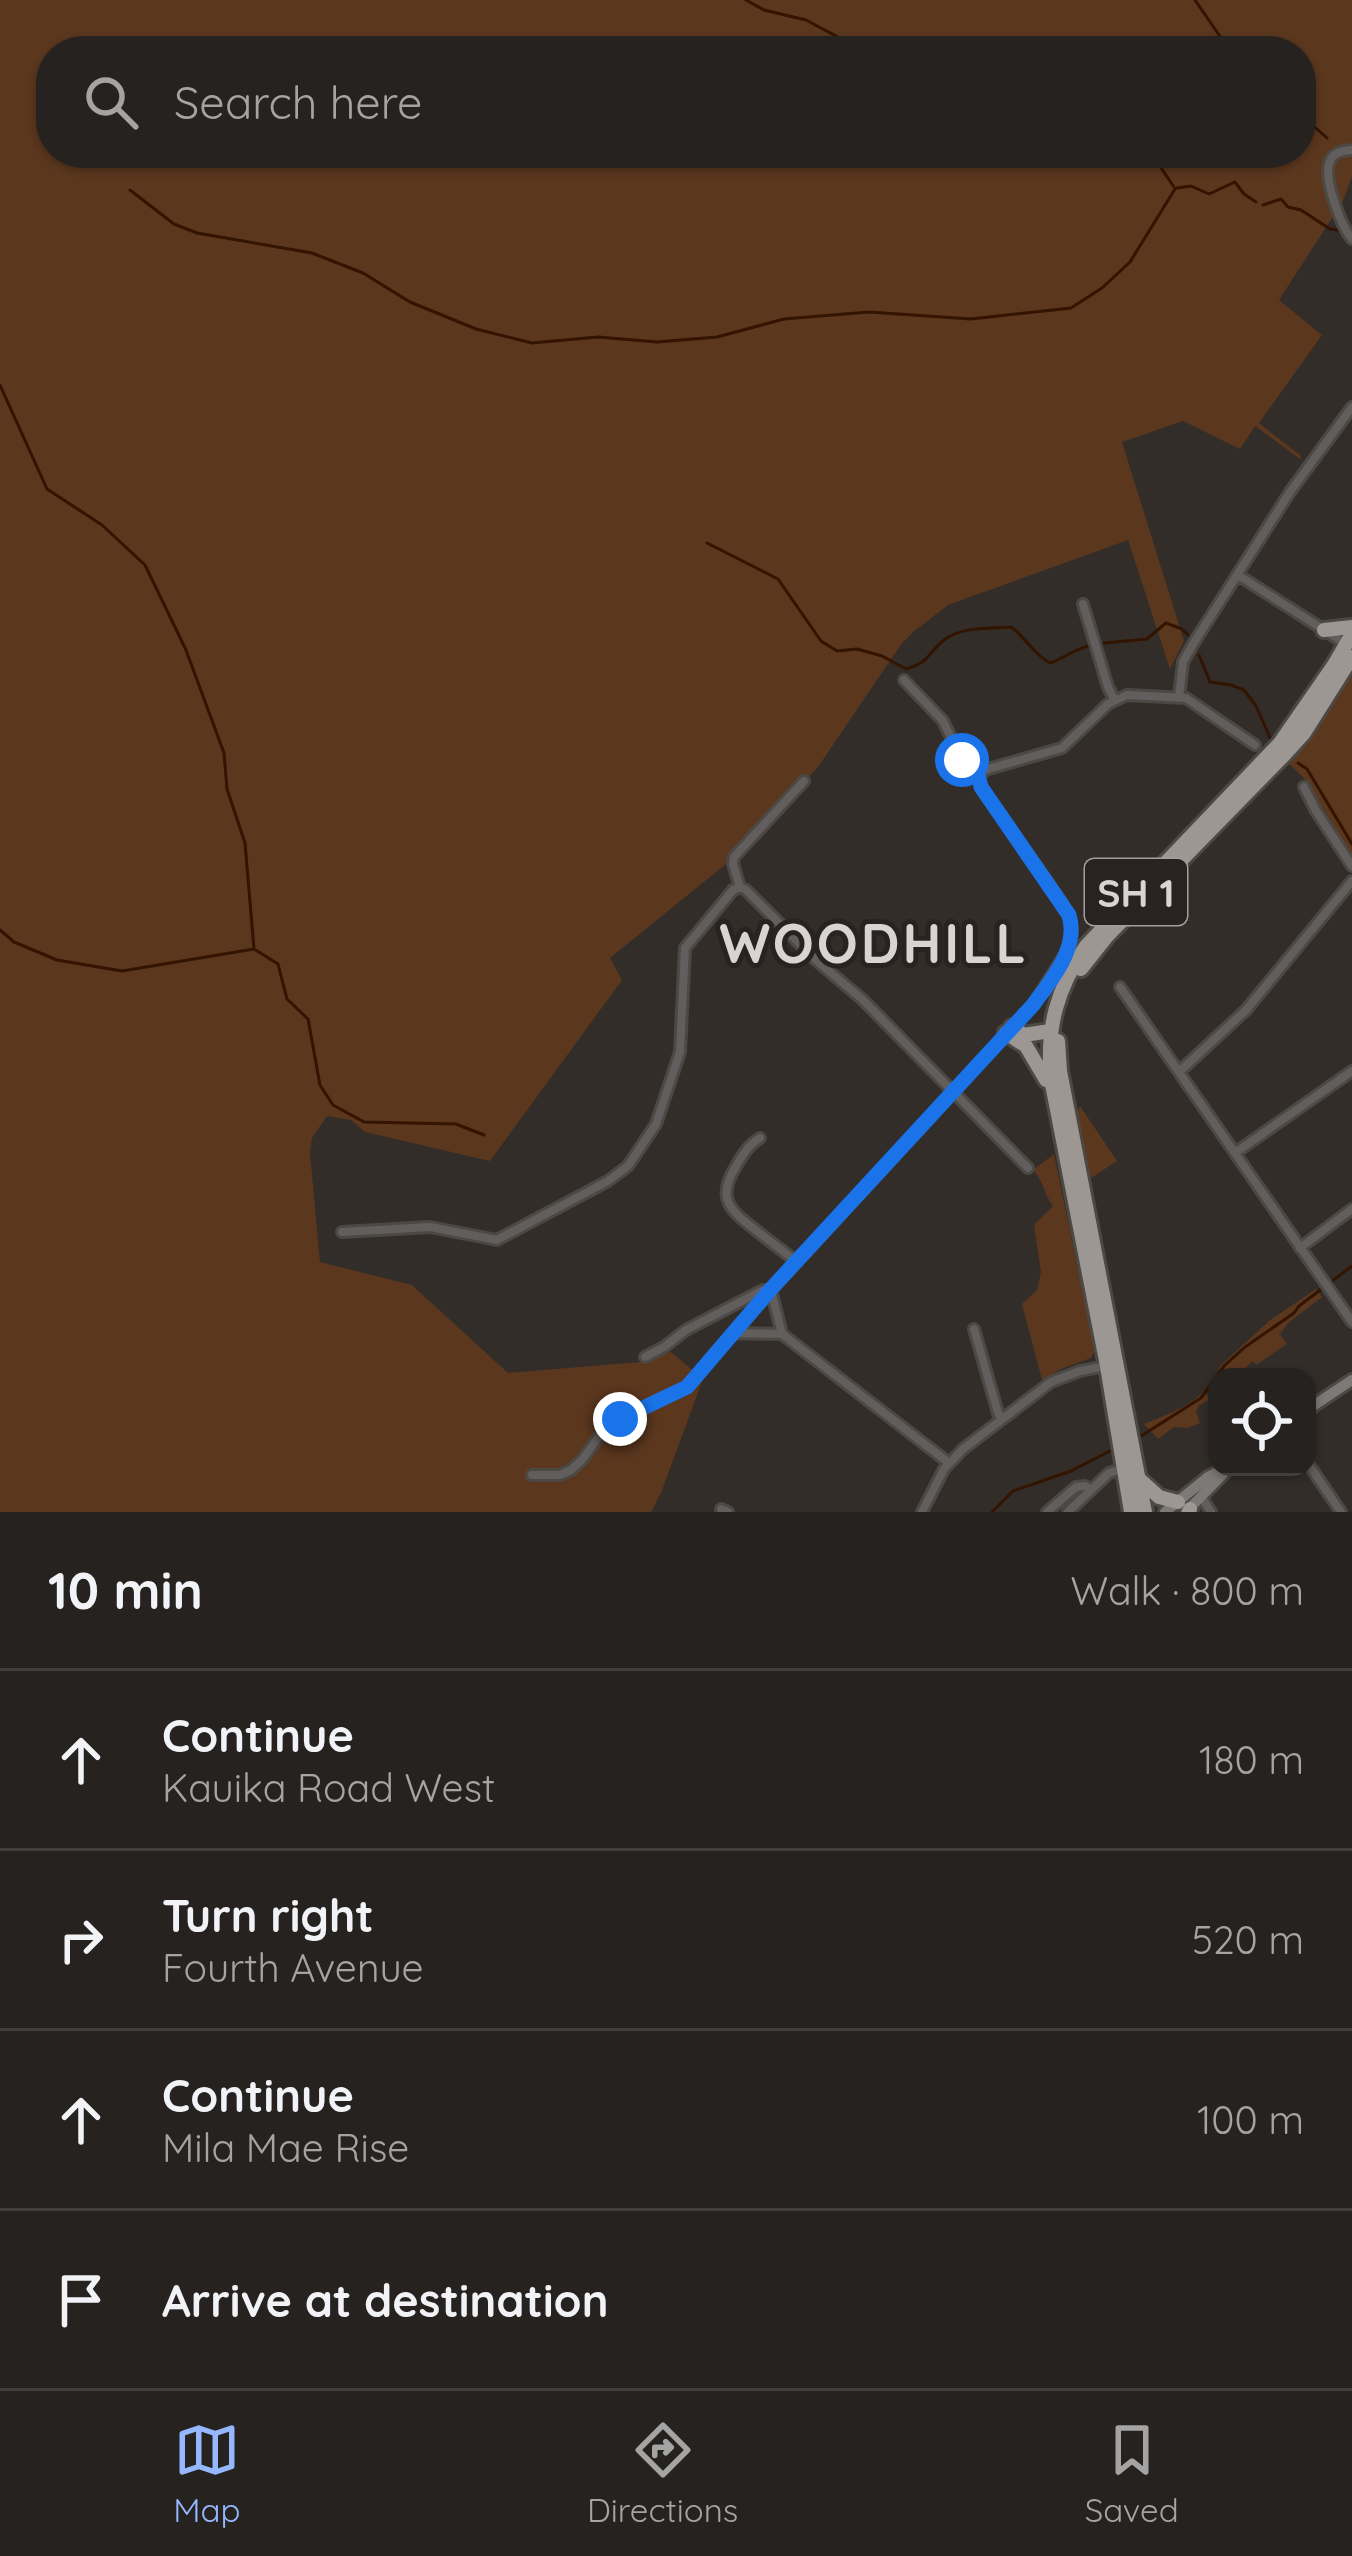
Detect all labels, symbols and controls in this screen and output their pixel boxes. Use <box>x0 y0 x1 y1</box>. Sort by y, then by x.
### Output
search box <box>36 36 1316 168</box>
icon: search <box>78 69 144 135</box>
text: Search here <box>174 74 422 130</box>
route start <box>935 733 989 787</box>
road number: SH 1 <box>1085 859 1187 925</box>
district label: WOODHILL <box>719 909 1029 977</box>
map controls <box>1208 1368 1316 1476</box>
button: locate <box>1208 1368 1316 1476</box>
route end <box>593 1392 647 1446</box>
text: 10 min <box>48 1558 203 1622</box>
text: Walk · 800 m <box>1071 1566 1304 1615</box>
text: Continue <box>162 1707 354 1763</box>
icon: ahead <box>48 1727 114 1793</box>
text: 180 m <box>1199 1735 1304 1784</box>
text: Kauika Road West <box>162 1763 495 1812</box>
text: Turn right <box>162 1887 374 1943</box>
icon: right <box>48 1907 114 1973</box>
text: 520 m <box>1192 1915 1304 1964</box>
text: Fourth Avenue <box>162 1943 424 1992</box>
text: Continue <box>162 2067 354 2123</box>
icon: ahead <box>48 2087 114 2153</box>
text: 100 m <box>1197 2095 1304 2144</box>
text: Mila Mae Rise <box>162 2123 409 2172</box>
icon: arrive <box>48 2267 114 2333</box>
text: Arrive at destination <box>162 2272 608 2328</box>
tab: Map <box>173 2417 241 2530</box>
tab: Directions <box>587 2417 738 2530</box>
tab: Saved <box>1085 2417 1179 2530</box>

